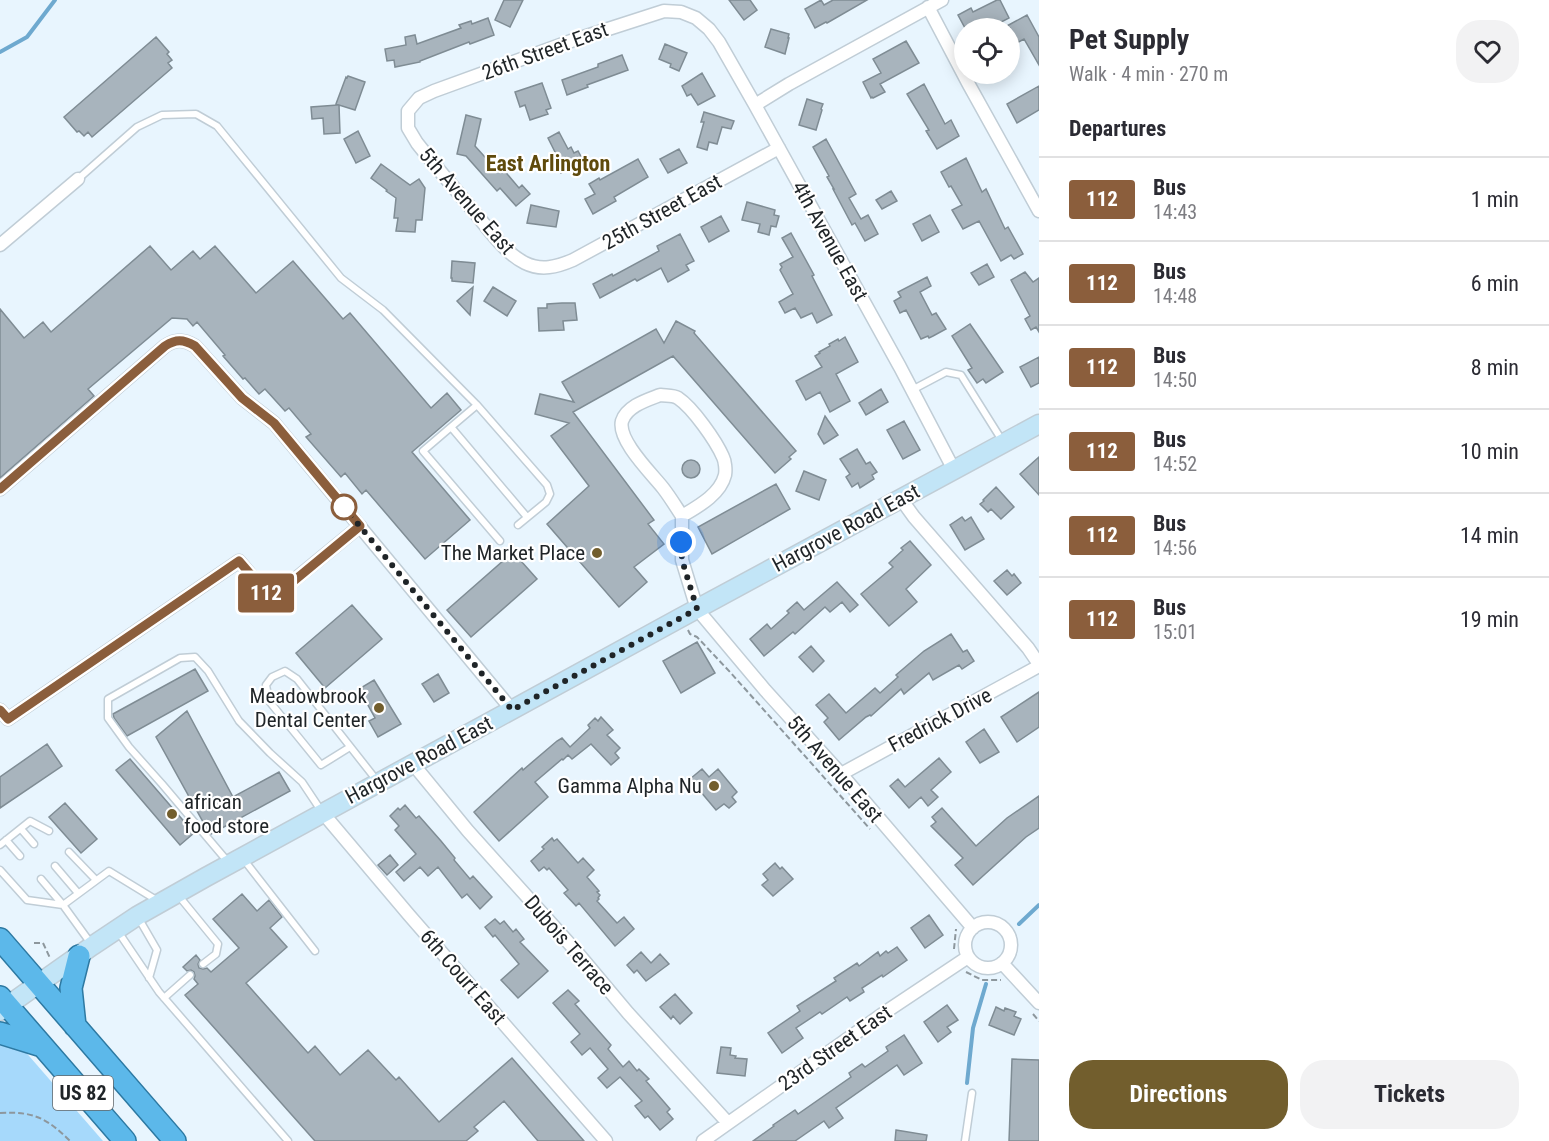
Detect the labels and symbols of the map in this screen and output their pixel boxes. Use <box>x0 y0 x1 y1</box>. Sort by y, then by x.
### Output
street label: 26th Street East <box>479 17 611 85</box>
street label: 5th Avenue East <box>414 143 520 259</box>
district label: East Arlington <box>486 151 610 176</box>
street label: 25th Street East <box>598 169 726 255</box>
street label: 4th Avenue East <box>787 177 873 305</box>
street label: Hargrove Road East <box>768 479 924 577</box>
unlabelled marker <box>331 494 357 520</box>
your location <box>666 527 696 557</box>
place label: The Market Place <box>441 541 585 565</box>
marker: The Market Place <box>590 546 604 560</box>
line badge: 112 <box>232 574 300 612</box>
street label: Fredrick Drive <box>884 683 996 757</box>
place label: Meadowbrook Dental Center <box>250 684 368 732</box>
marker: Meadowbrook Dental Center <box>372 701 386 715</box>
street label: Hargrove Road East <box>341 711 497 809</box>
street label: 5th Avenue East <box>782 711 888 827</box>
place label: Gamma Alpha Nu <box>558 774 702 798</box>
marker: Gamma Alpha Nu <box>707 779 721 793</box>
place label: african food store <box>184 790 269 838</box>
marker: african food store <box>165 807 179 821</box>
street label: Dubois Terrace <box>519 890 619 1000</box>
street label: 6th Court East <box>415 924 511 1030</box>
street label: 23rd Street East <box>774 1000 896 1096</box>
road number: US 82 <box>53 1076 113 1110</box>

